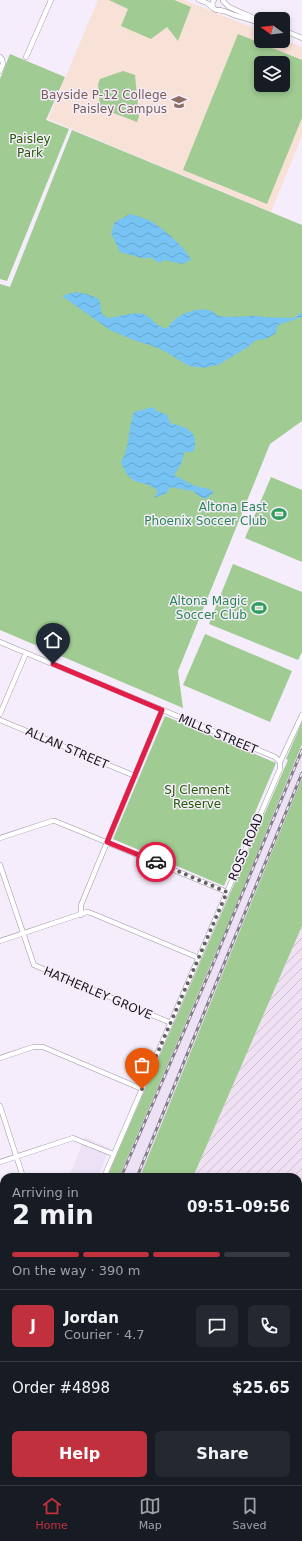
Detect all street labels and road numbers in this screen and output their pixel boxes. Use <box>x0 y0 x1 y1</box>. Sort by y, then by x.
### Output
street label: MILLS STREET <box>176 711 260 757</box>
street label: ALLAN STREET <box>23 724 111 772</box>
street label: ROSS ROAD <box>226 811 266 883</box>
street label: HATHERLEY GROVE <box>42 964 154 1022</box>

